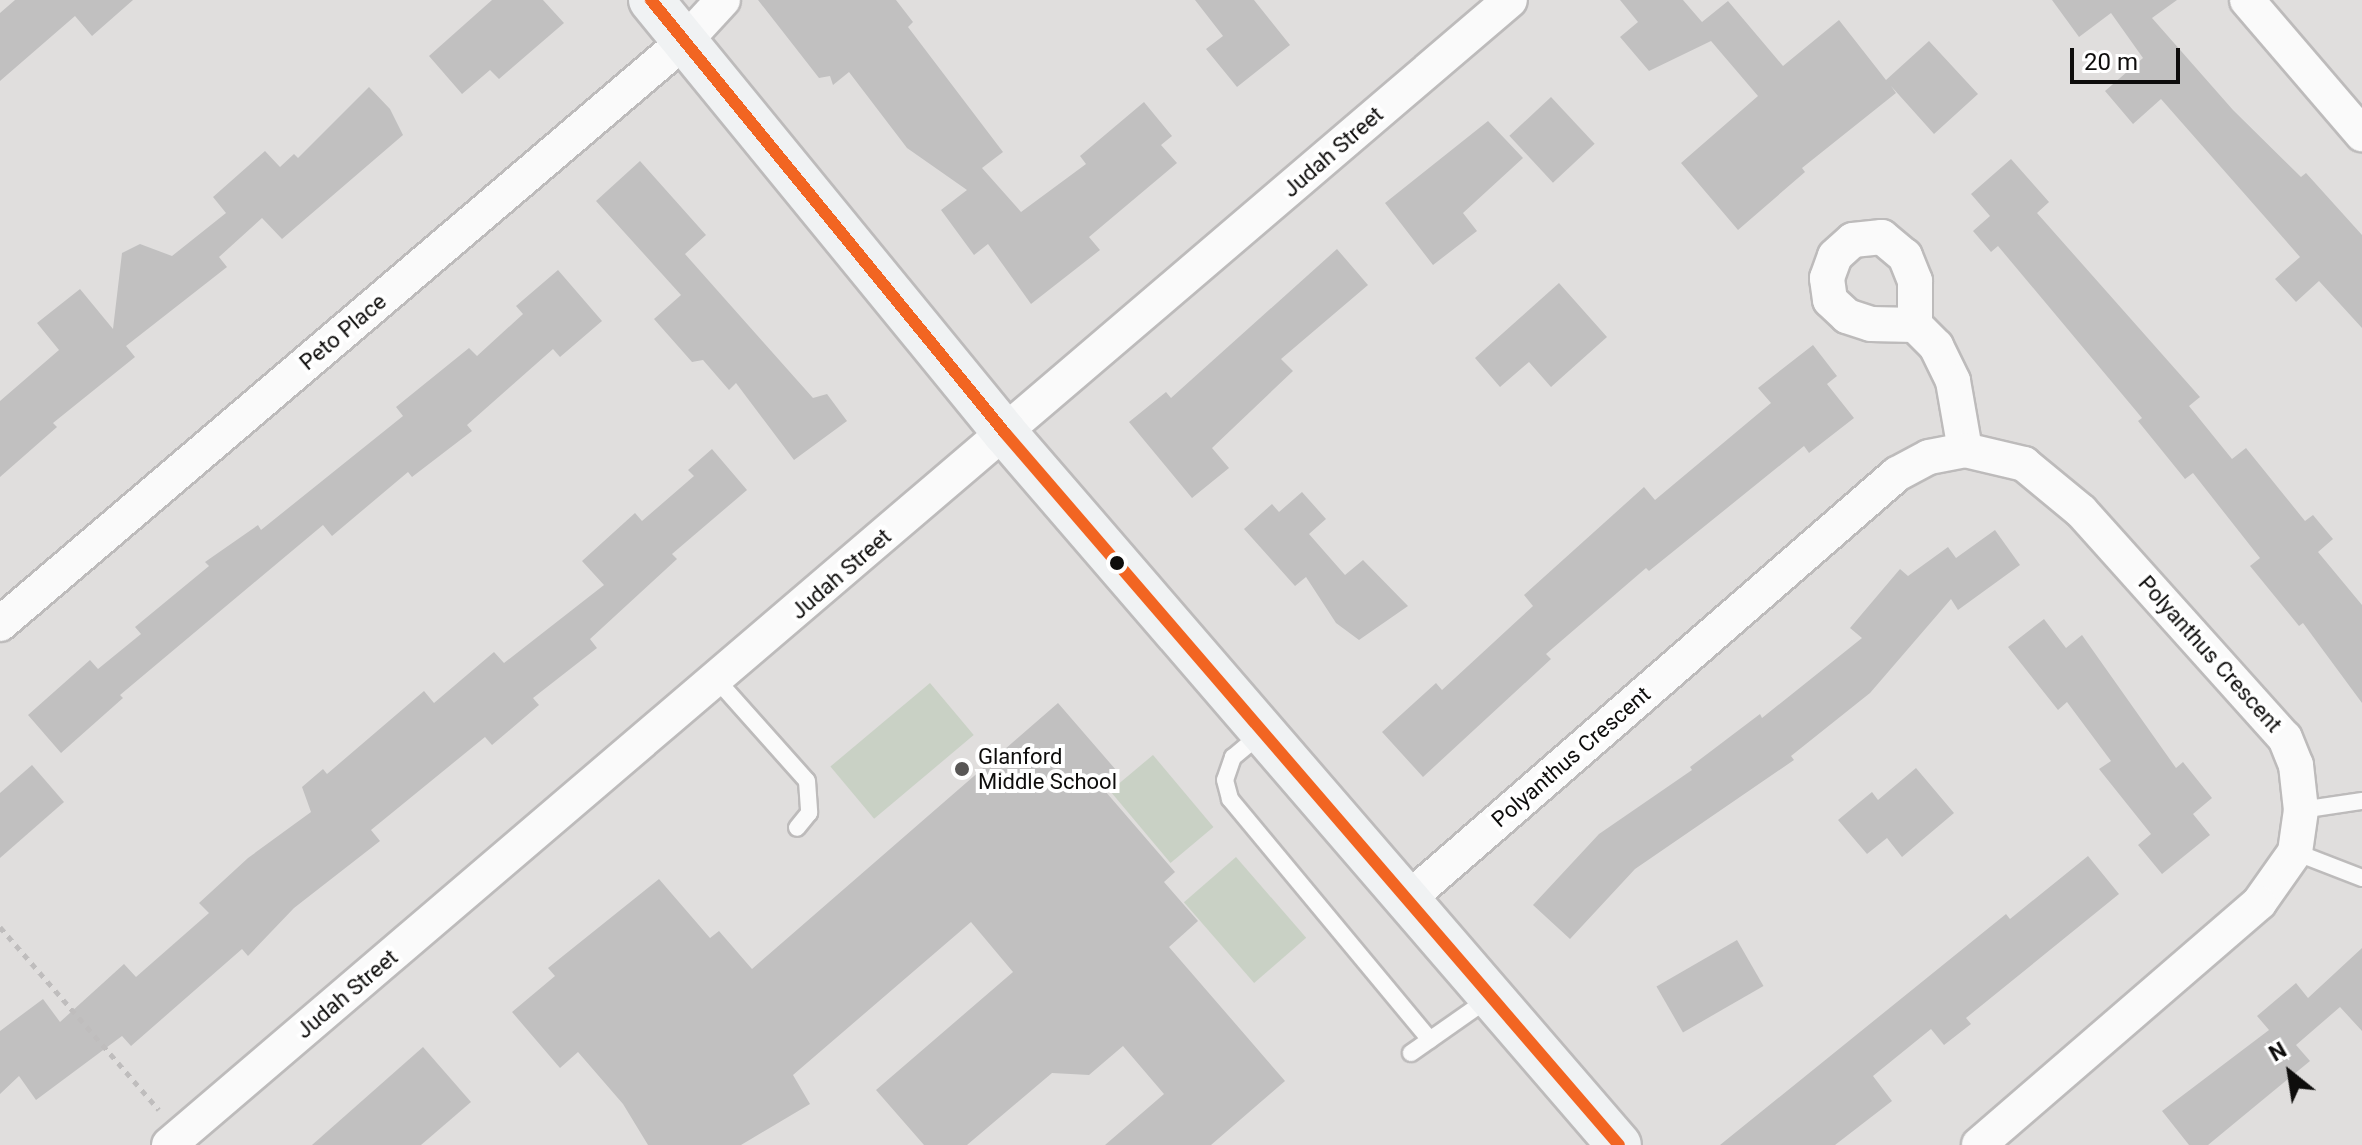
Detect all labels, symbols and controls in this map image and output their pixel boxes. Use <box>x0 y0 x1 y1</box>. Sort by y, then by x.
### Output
scale bar <box>2074 32 2184 82</box>
text: 20 m <box>2084 48 2138 76</box>
street label: Judah Street <box>1277 101 1389 203</box>
street label: Peto Place <box>294 288 392 376</box>
street label: Judah Street <box>785 523 897 625</box>
unlabelled marker <box>1109 555 1125 571</box>
street label: Polyanthus Crescent <box>2133 570 2287 738</box>
street label: Polyanthus Crescent <box>1486 681 1656 833</box>
place label: Glanford Middle School <box>978 743 1117 794</box>
marker: Glanford Middle School <box>953 760 971 778</box>
street label: Judah Street <box>291 944 403 1044</box>
north arrow <box>2250 1033 2330 1113</box>
text: N <box>2265 1037 2291 1066</box>

